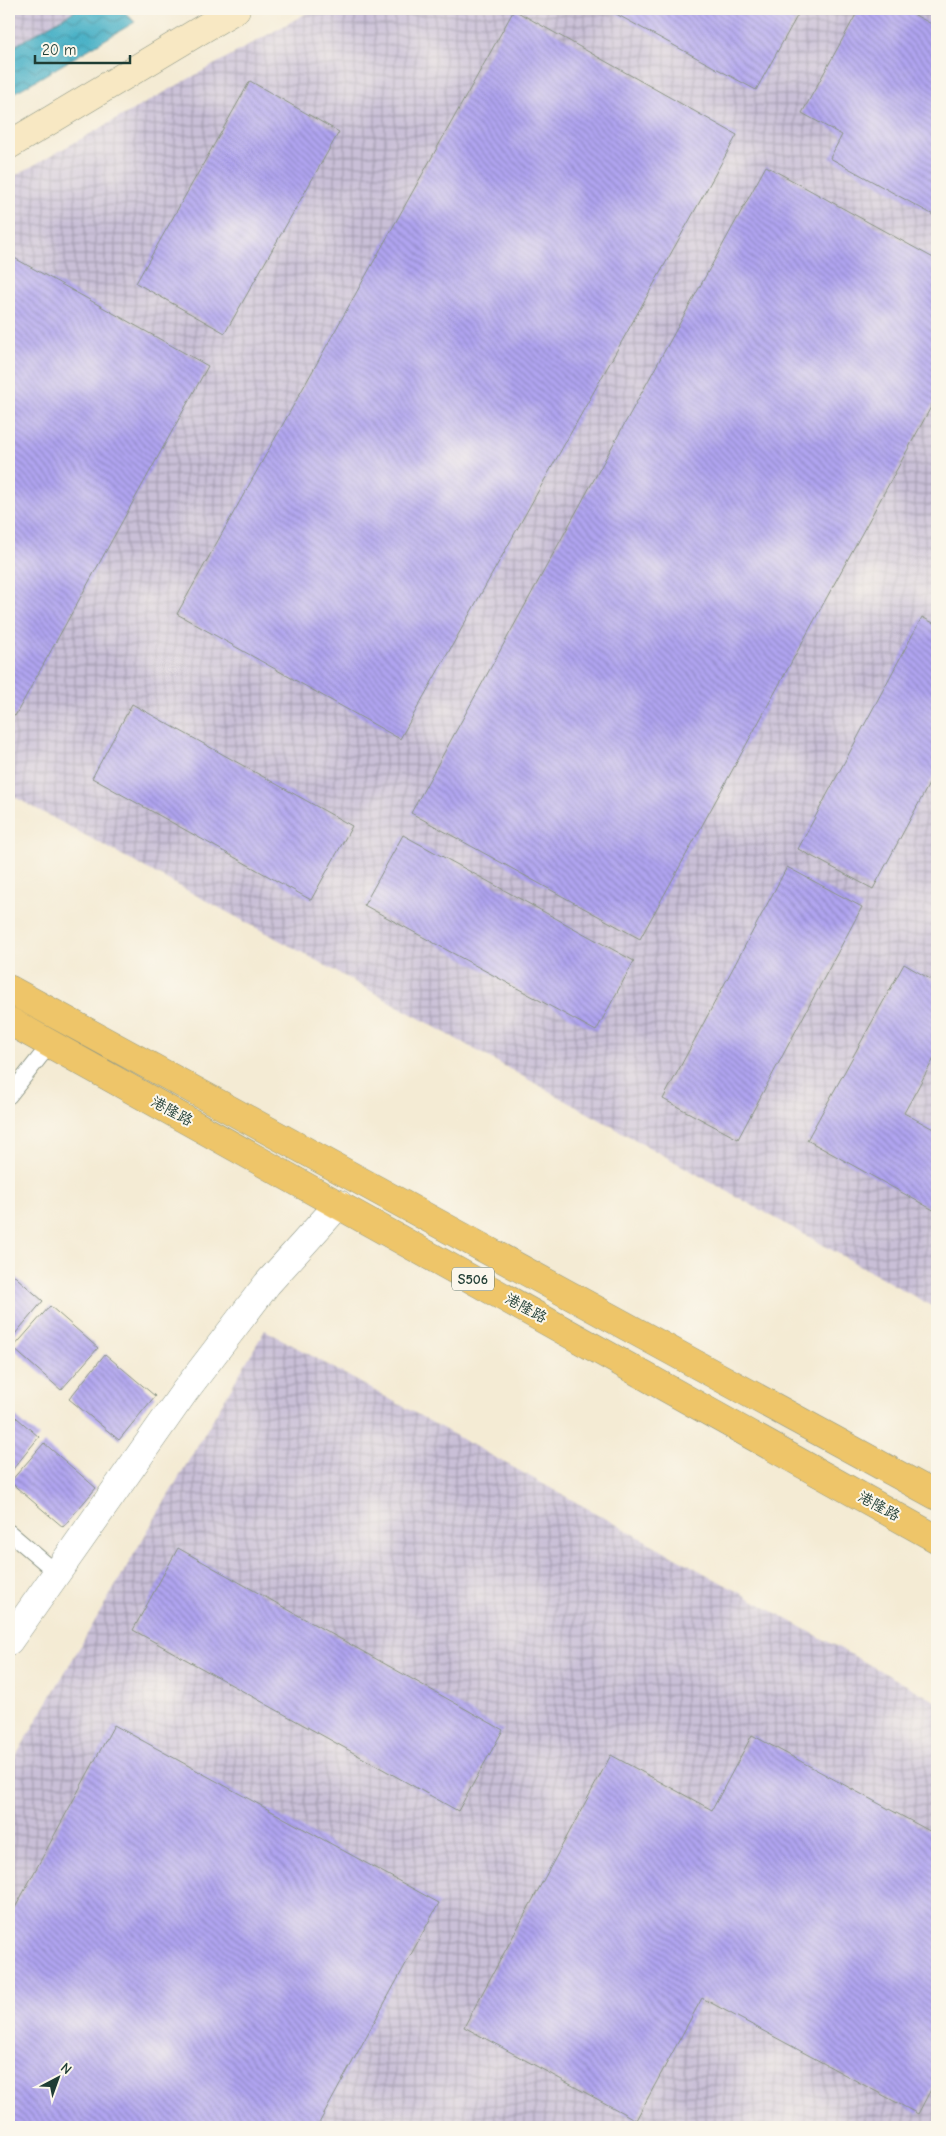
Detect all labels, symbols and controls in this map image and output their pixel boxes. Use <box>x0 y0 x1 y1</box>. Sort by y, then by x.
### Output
scale bar <box>35 32 130 64</box>
text: 20 m <box>42 41 76 59</box>
street label: 港隆路 <box>148 1092 196 1130</box>
road number: S506 <box>452 1268 494 1290</box>
street label: 港隆路 <box>502 1289 550 1327</box>
street label: 港隆路 <box>855 1487 903 1525</box>
north arrow <box>32 2054 82 2104</box>
text: N <box>57 2059 75 2078</box>

